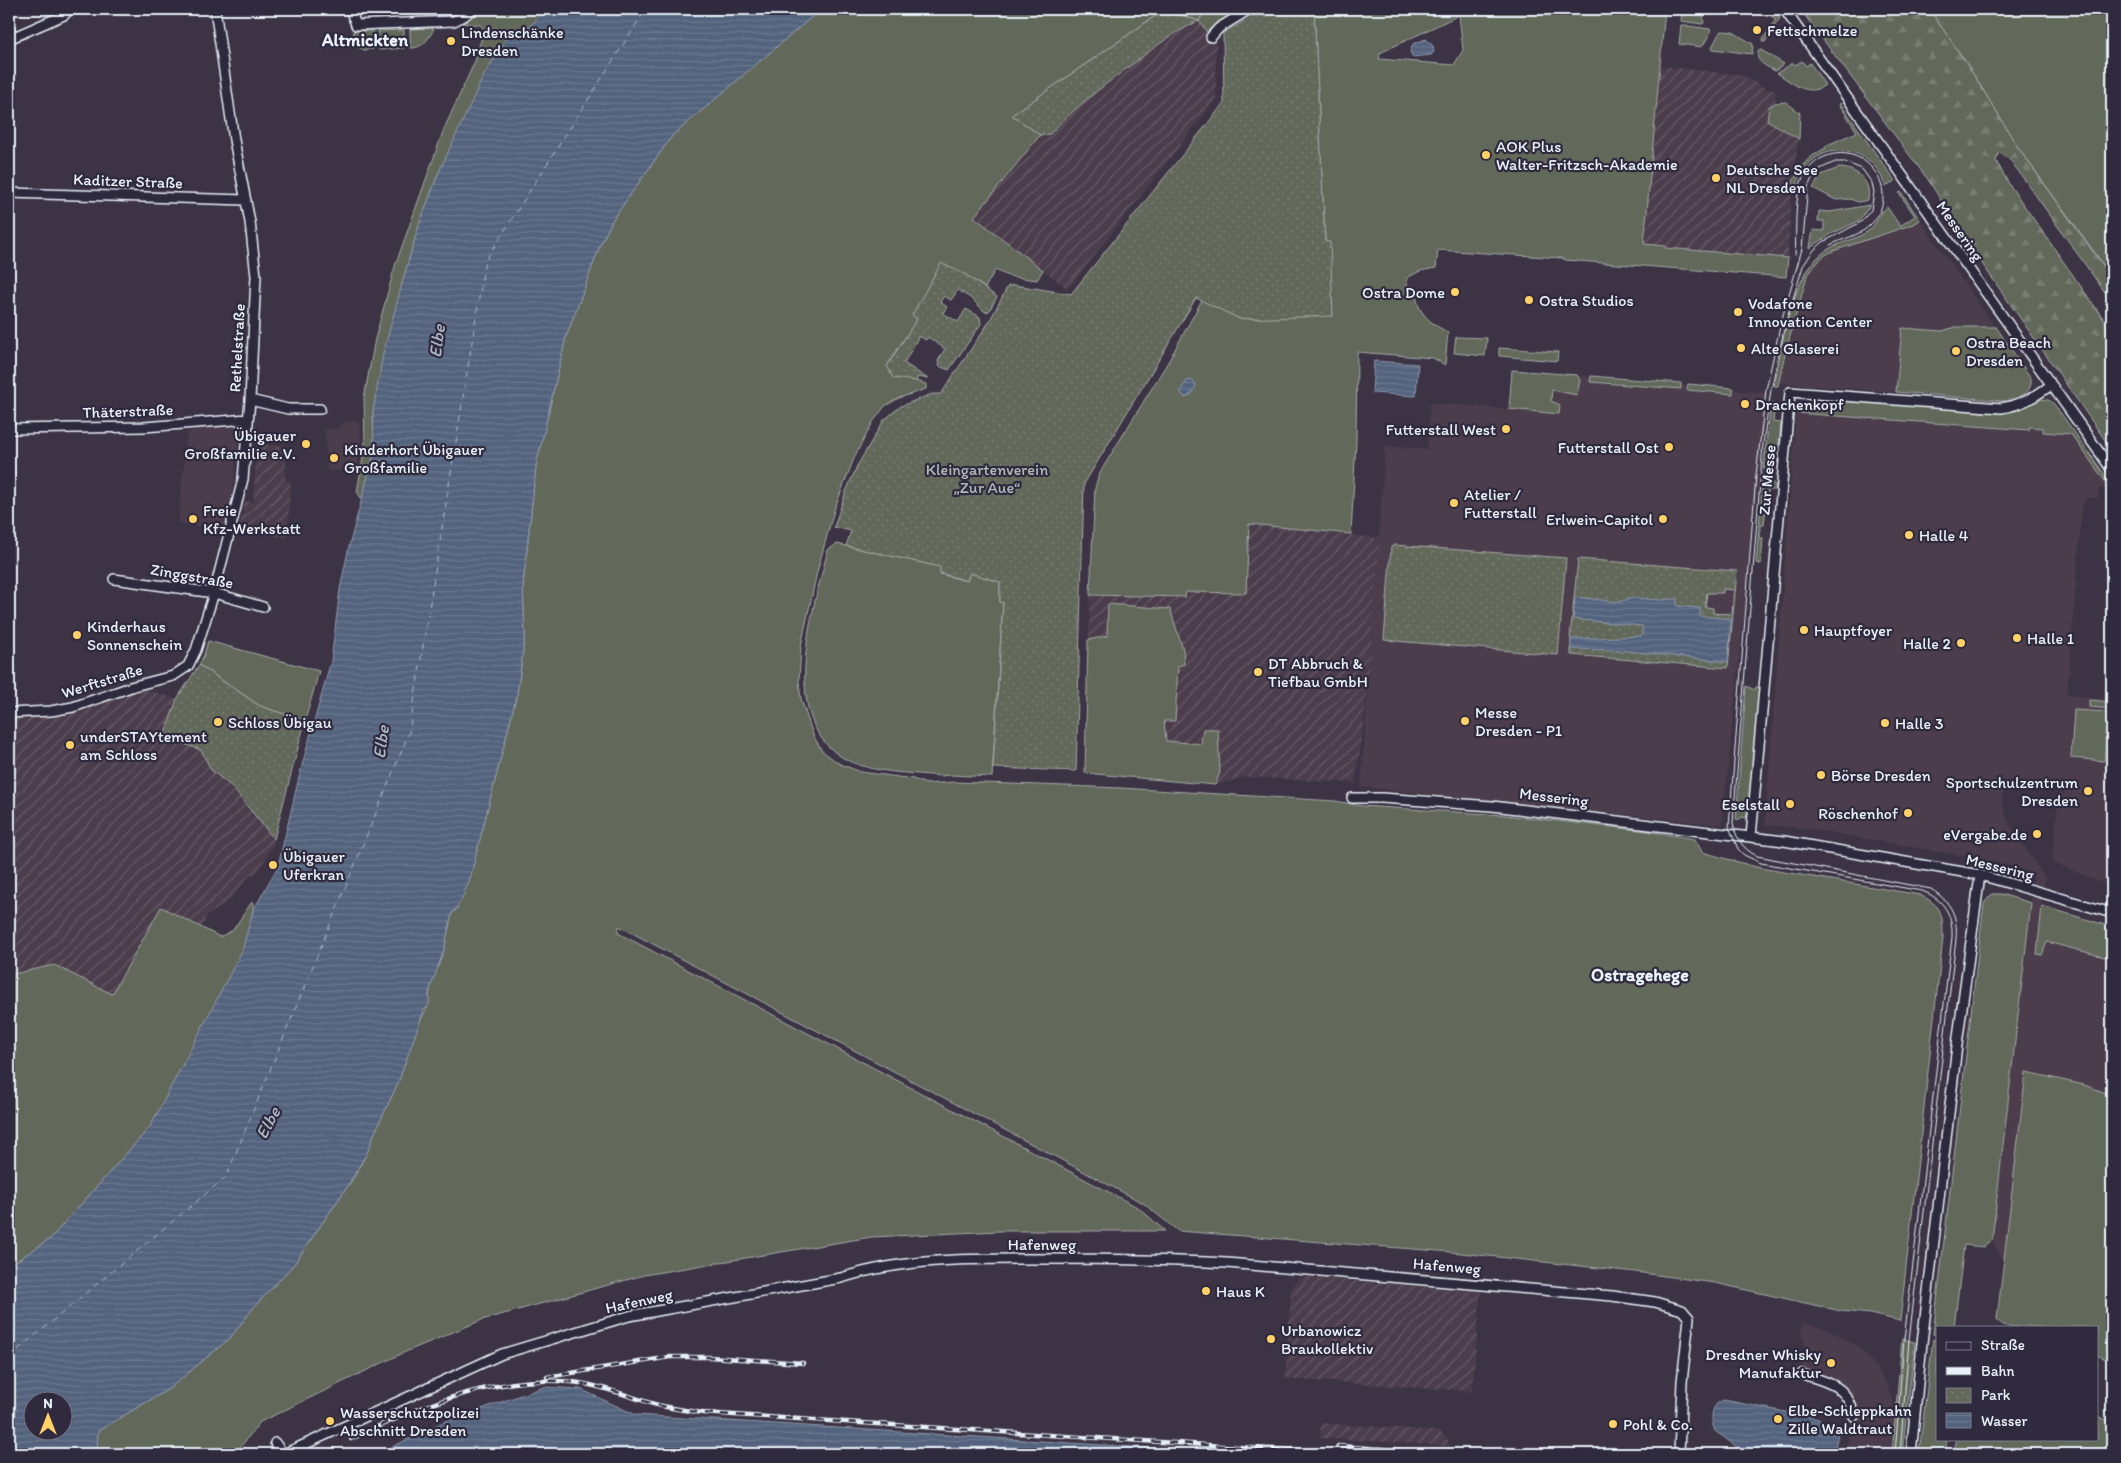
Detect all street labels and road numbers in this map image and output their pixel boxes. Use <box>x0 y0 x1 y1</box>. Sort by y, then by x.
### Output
street label: Kaditzer Straße <box>73 170 183 192</box>
street label: Messering <box>1932 197 1988 266</box>
street label: Rethelstraße <box>225 303 249 393</box>
street label: Thäterstraße <box>82 400 174 422</box>
street label: Zur Messe <box>1754 444 1780 516</box>
street label: Zinggstraße <box>149 559 235 593</box>
street label: Werftstraße <box>59 660 145 702</box>
street label: Messering <box>1518 783 1591 811</box>
street label: Messering <box>1964 849 2037 885</box>
street label: Hafenweg <box>1008 1235 1077 1254</box>
street label: Hafenweg <box>1412 1254 1483 1279</box>
street label: Hafenweg <box>604 1284 675 1317</box>

